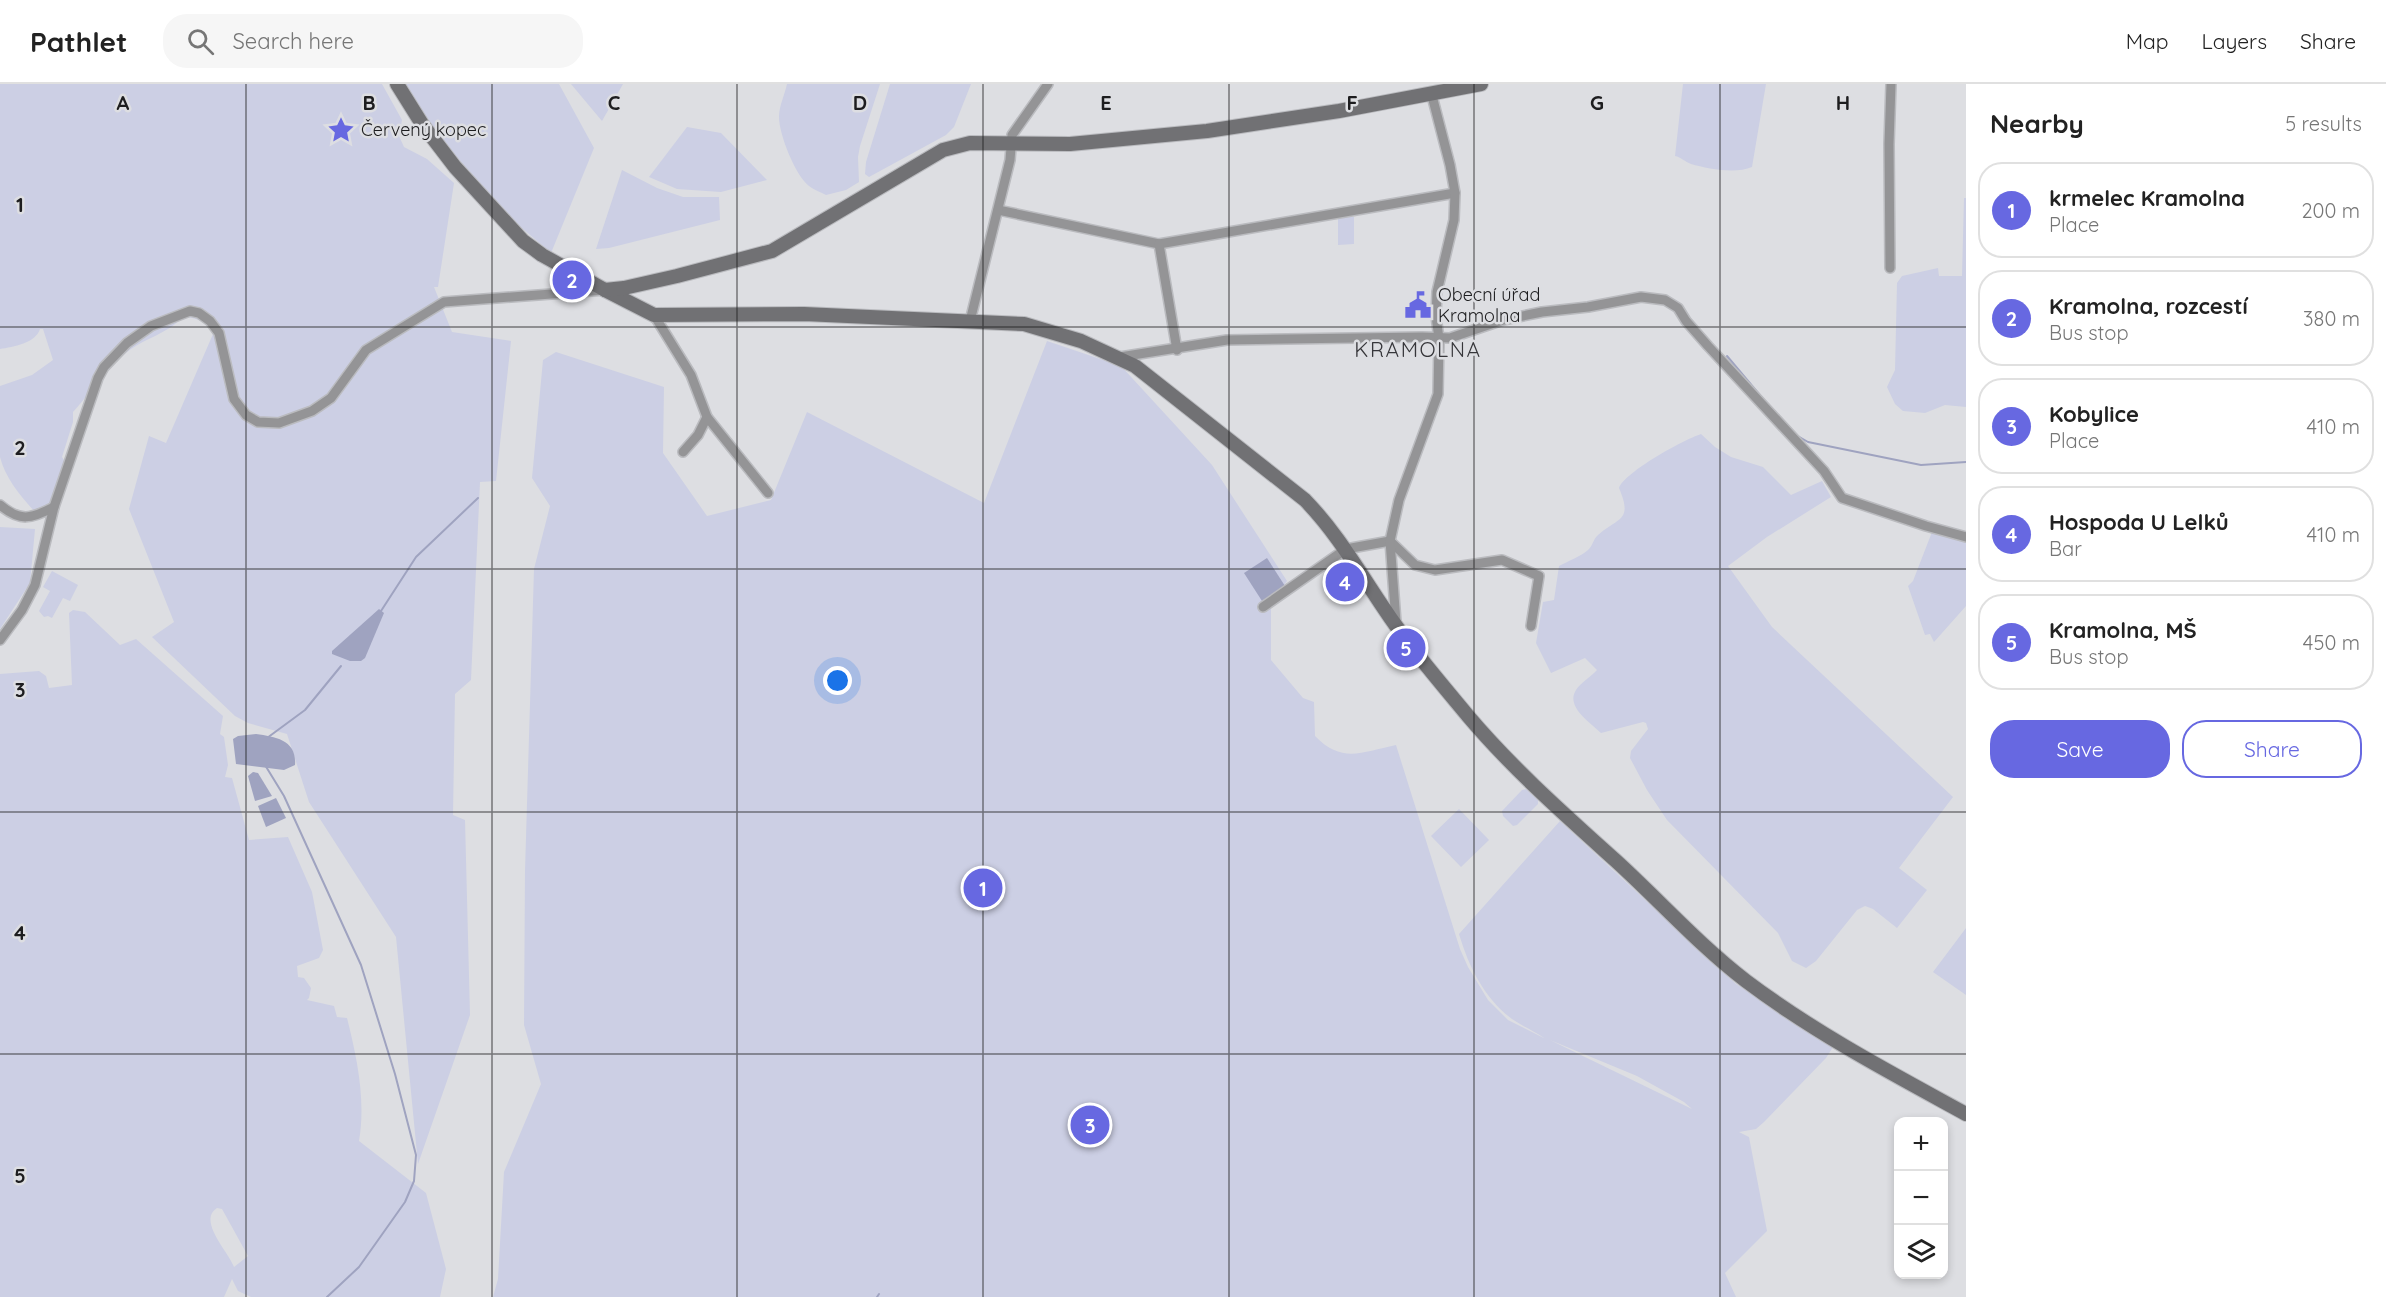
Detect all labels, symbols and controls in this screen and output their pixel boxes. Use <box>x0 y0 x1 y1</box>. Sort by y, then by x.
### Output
search box <box>163 14 583 68</box>
text: Pathlet <box>30 24 127 59</box>
icon: search <box>184 25 217 58</box>
text: Search here <box>232 27 354 55</box>
text: Map <box>2126 28 2169 54</box>
text: Layers <box>2202 28 2267 54</box>
text: Share <box>2300 28 2356 54</box>
text: A <box>117 90 130 115</box>
text: B <box>362 90 376 115</box>
text: C <box>608 90 621 115</box>
text: D <box>853 90 867 115</box>
text: E <box>1100 90 1112 115</box>
text: F <box>1346 90 1358 115</box>
text: G <box>1590 90 1604 115</box>
text: H <box>1836 90 1850 115</box>
text: Nearby <box>1990 107 2084 140</box>
text: 5 results <box>2285 111 2362 136</box>
place icon: Červený kopec <box>326 115 356 145</box>
place label: Červený kopec <box>361 118 486 141</box>
text: krmelec Kramolna <box>2049 184 2245 212</box>
text: 1 <box>16 192 24 217</box>
text: 1 <box>2008 198 2015 223</box>
text: 200 m <box>2301 198 2360 223</box>
text: Place <box>2049 212 2099 237</box>
pin: 2 <box>552 258 592 302</box>
place label: Obecní úřad Kramolna <box>1438 283 1540 327</box>
public building icon: Obecní úřad Kramolna <box>1403 290 1433 320</box>
text: Kramolna, rozcestí <box>2049 292 2248 320</box>
text: 2 <box>2006 306 2017 331</box>
text: 380 m <box>2303 306 2360 331</box>
text: Bus stop <box>2049 320 2129 345</box>
district label: KRAMOLNA <box>1354 336 1482 362</box>
text: Kobylice <box>2049 400 2139 428</box>
text: 3 <box>2006 414 2017 439</box>
text: 410 m <box>2307 414 2360 439</box>
text: Place <box>2049 428 2099 453</box>
text: 2 <box>14 435 26 460</box>
text: Hospoda U Lelků <box>2049 508 2229 536</box>
text: 4 <box>2006 522 2017 547</box>
text: 410 m <box>2307 522 2360 547</box>
text: Bar <box>2049 536 2082 561</box>
pin: 4 <box>1326 560 1364 604</box>
text: Kramolna, MŠ <box>2049 616 2197 644</box>
pin: 5 <box>1386 626 1426 670</box>
text: 5 <box>2006 630 2017 655</box>
text: 450 m <box>2303 630 2360 655</box>
text: Bus stop <box>2049 644 2129 669</box>
your location <box>823 666 852 695</box>
text: 3 <box>15 677 25 702</box>
button: Save <box>1990 720 2170 778</box>
button: Share <box>2182 720 2362 778</box>
pin: 1 <box>964 866 1002 910</box>
text: 4 <box>14 920 26 945</box>
pin: 3 <box>1070 1102 1110 1148</box>
map controls <box>1894 1117 1948 1279</box>
button: + <box>1894 1117 1948 1171</box>
text: 5 <box>14 1163 26 1188</box>
button: − <box>1894 1171 1948 1225</box>
button: layers <box>1894 1225 1948 1279</box>

